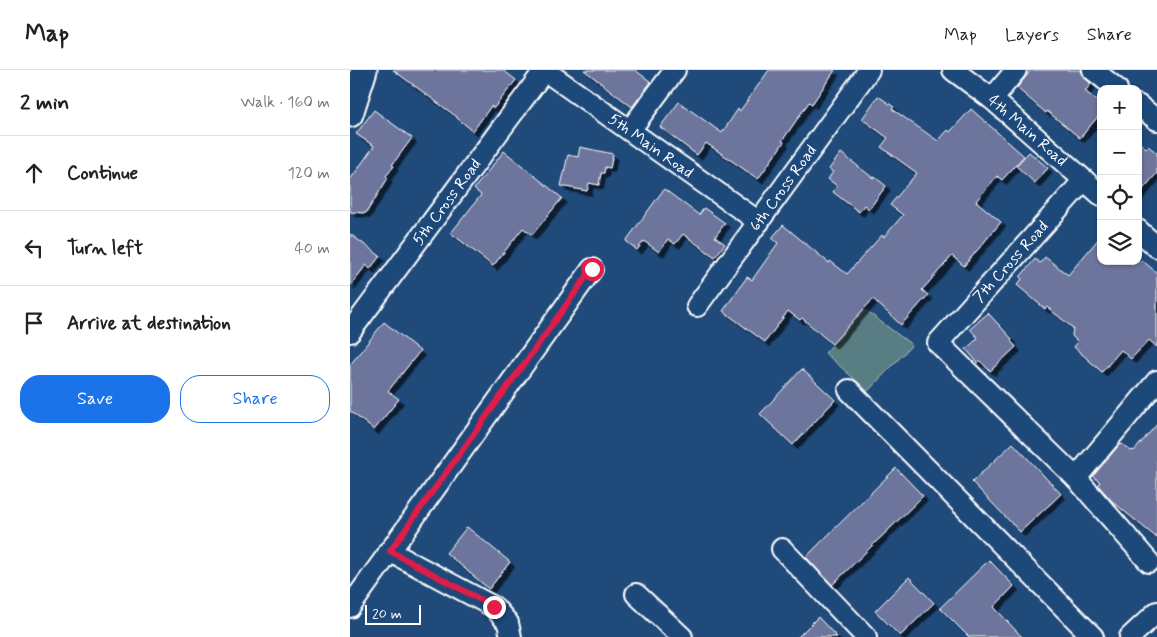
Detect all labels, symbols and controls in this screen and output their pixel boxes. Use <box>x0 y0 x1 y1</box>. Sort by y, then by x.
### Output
text: Map <box>25 19 69 50</box>
text: Map <box>944 23 977 47</box>
text: Layers <box>1005 23 1059 47</box>
text: Share <box>1087 23 1132 47</box>
map controls <box>1097 85 1142 265</box>
button: + <box>1097 85 1142 130</box>
text: 2 min <box>20 89 69 117</box>
street label: 4th Main Road <box>983 90 1072 171</box>
text: Walk · 160 m <box>240 92 330 113</box>
street label: 5th Main Road <box>604 108 698 183</box>
button: − <box>1097 130 1142 175</box>
street label: 6th Cross Road <box>745 141 821 235</box>
street label: 5th Cross Road <box>407 154 486 250</box>
icon: ahead <box>20 159 48 187</box>
text: Continue <box>67 161 138 186</box>
text: 120 m <box>288 163 330 184</box>
button: locate <box>1097 175 1142 220</box>
street label: 7th Cross Road <box>969 217 1053 307</box>
button: layers <box>1097 220 1142 265</box>
icon: left <box>20 234 48 262</box>
text: Turn left <box>67 236 143 261</box>
text: 40 m <box>294 238 330 259</box>
route start <box>581 258 604 281</box>
icon: arrive <box>20 309 48 337</box>
text: Arrive at destination <box>67 311 231 336</box>
button: Save <box>20 375 170 423</box>
button: Share <box>180 375 330 423</box>
route end <box>483 596 506 619</box>
scale bar <box>365 602 421 625</box>
text: 20 m <box>372 605 402 623</box>

